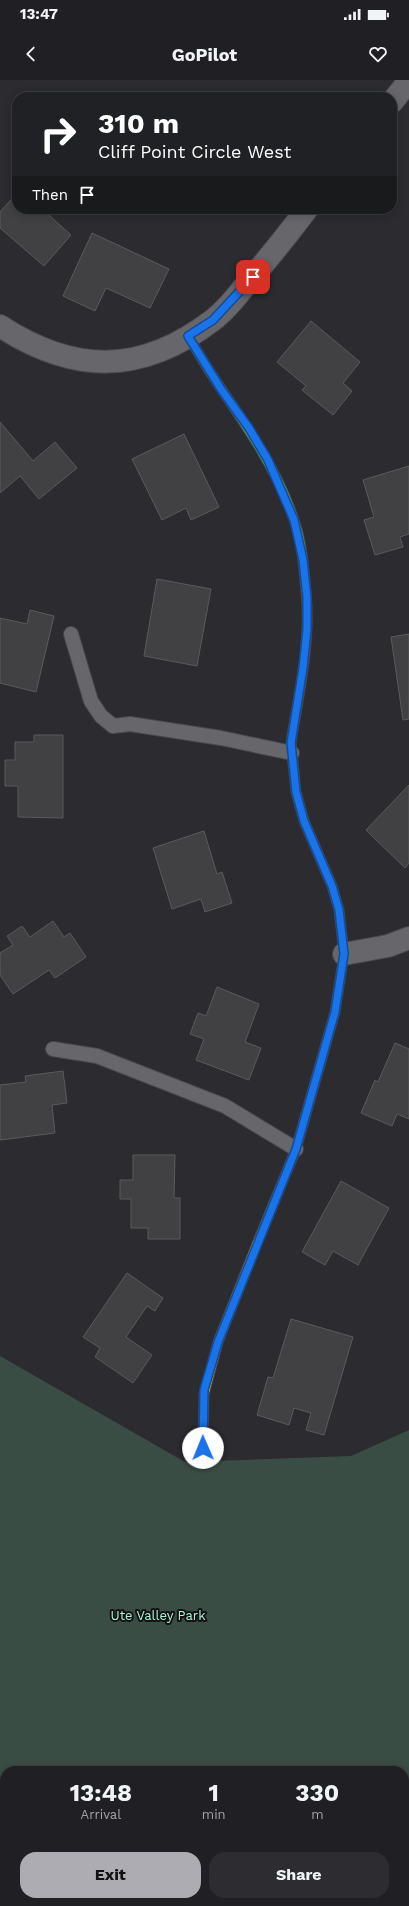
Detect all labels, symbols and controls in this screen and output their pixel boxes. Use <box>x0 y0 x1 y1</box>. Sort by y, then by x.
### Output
text: 13:47 <box>20 5 58 23</box>
icon: back <box>20 43 42 65</box>
icon: heart <box>367 43 389 65</box>
text: GoPilot <box>172 44 237 65</box>
text: 310 m <box>98 107 179 140</box>
icon: right <box>32 108 84 160</box>
text: Cliff Point Circle West <box>98 141 291 162</box>
icon: arrive <box>76 184 98 206</box>
text: Then <box>32 186 68 204</box>
pin <box>236 260 270 294</box>
icon: arrive <box>242 266 264 288</box>
position arrow <box>182 1427 224 1469</box>
park label: Ute Valley Park <box>110 1608 206 1623</box>
text: 13:48 <box>70 1779 132 1807</box>
text: 1 <box>209 1779 219 1807</box>
text: 330 <box>295 1779 339 1807</box>
text: Arrival <box>81 1807 121 1822</box>
text: min <box>202 1807 226 1822</box>
text: m <box>311 1807 324 1822</box>
button: Exit <box>20 1852 201 1898</box>
button: Share <box>209 1852 389 1898</box>

